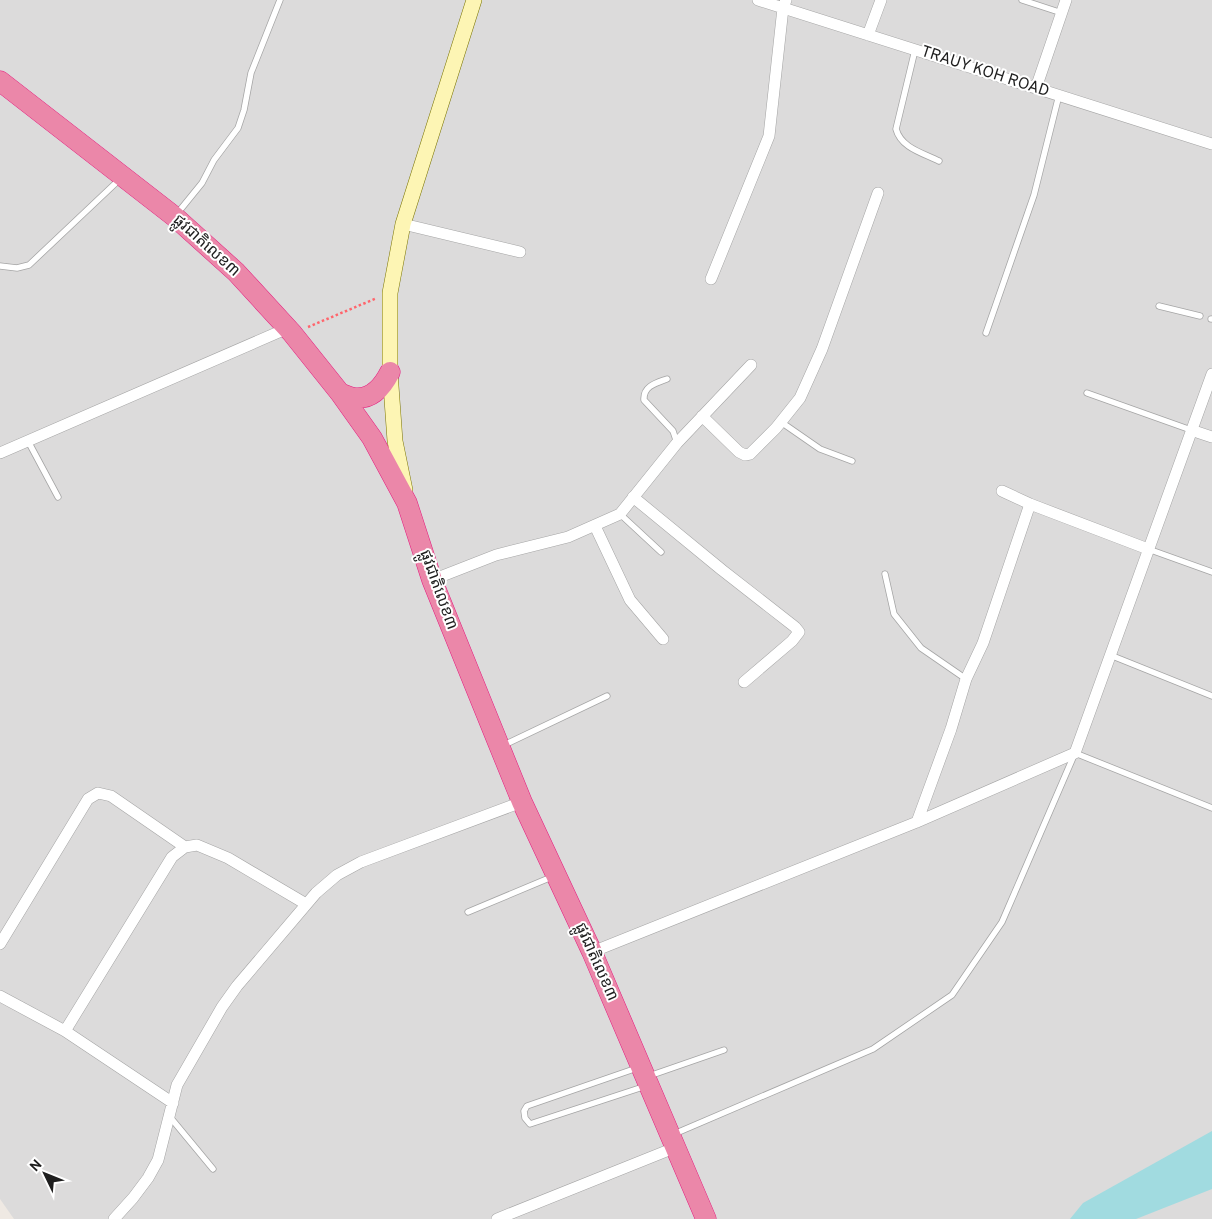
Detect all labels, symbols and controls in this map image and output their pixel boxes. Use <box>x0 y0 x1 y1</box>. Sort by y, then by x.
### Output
street label: TRAUY KOH ROAD <box>918 42 1052 102</box>
street label: ផ្លូវជាតិលេខ៣ <box>166 210 244 283</box>
street label: ផ្លូវជាតិលេខ៣ <box>412 547 462 634</box>
street label: ផ្លូវជាតិលេខ៣ <box>567 919 623 1005</box>
north arrow <box>20 1149 70 1199</box>
text: N <box>27 1157 46 1176</box>

